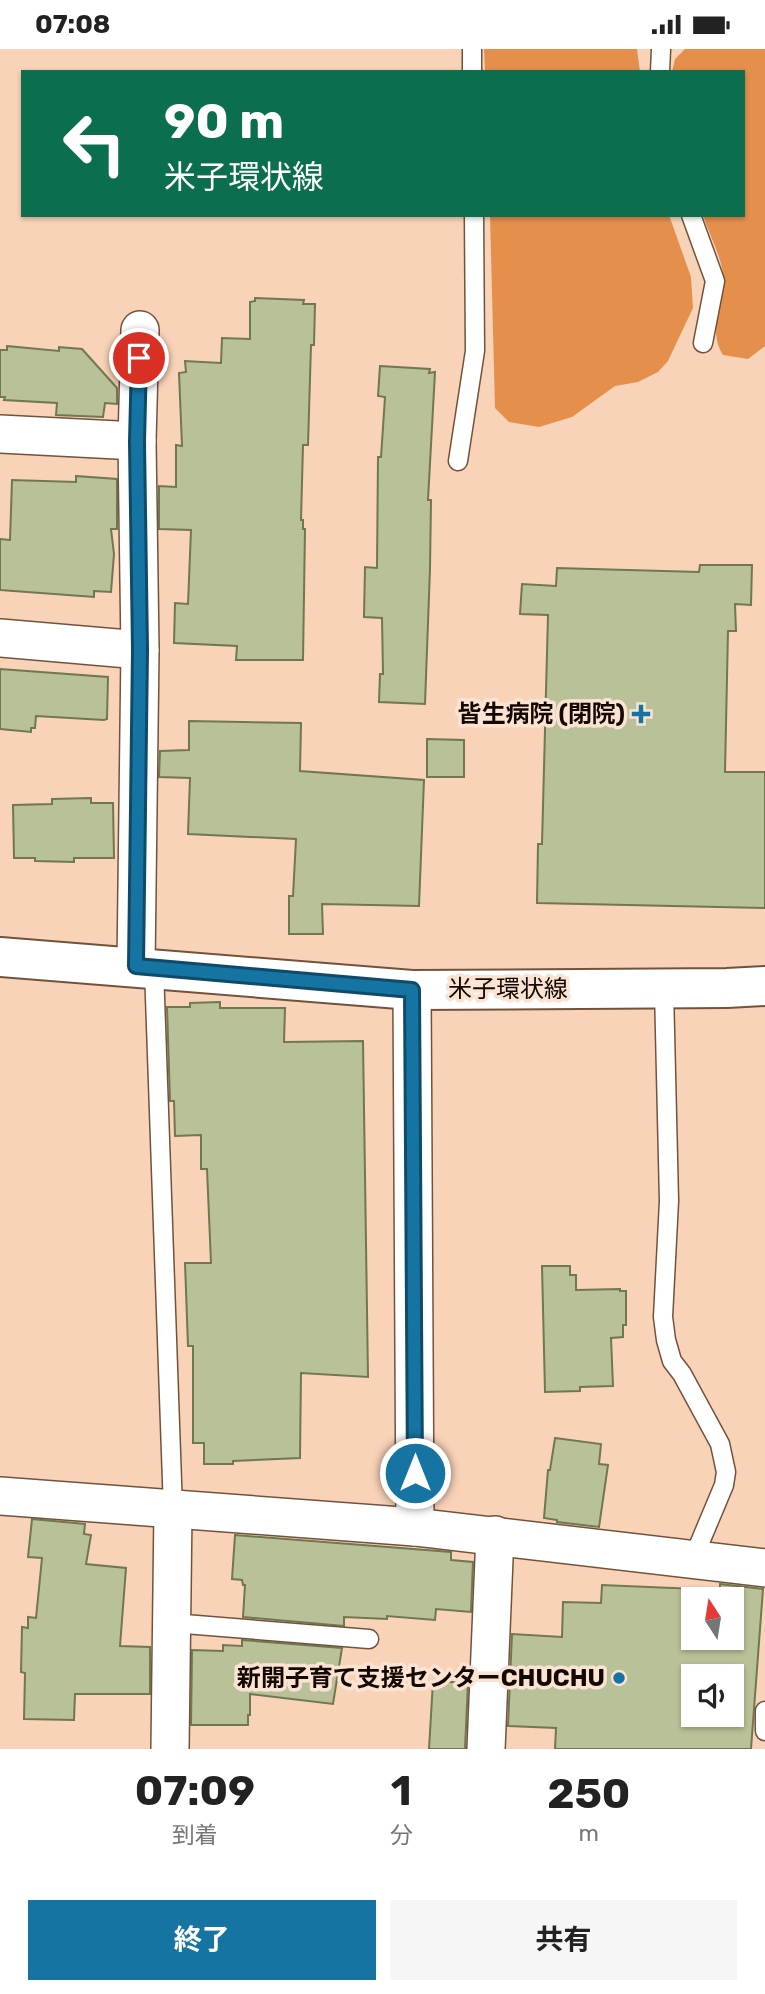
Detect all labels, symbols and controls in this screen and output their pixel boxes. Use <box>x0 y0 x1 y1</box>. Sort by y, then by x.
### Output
text: 07:08 <box>35 9 110 40</box>
text: 90 m <box>164 92 284 150</box>
icon: left <box>49 98 140 189</box>
text: 米子環状線 <box>164 158 324 196</box>
pin <box>109 328 169 388</box>
icon: arrive <box>120 339 158 377</box>
place label: 皆生病院 (閉院) <box>457 700 625 728</box>
marker: 皆生病院 (閉院) <box>631 704 651 724</box>
street label: 米子環状線 <box>448 975 568 1003</box>
position arrow <box>378 1436 452 1510</box>
north arrow <box>681 1587 744 1650</box>
map controls <box>681 1587 744 1727</box>
place label: 新開子育て支援センターCHUCHU <box>237 1664 605 1692</box>
button: sound <box>681 1664 744 1727</box>
marker: 新開子育て支援センターCHUCHU <box>611 1670 627 1686</box>
text: 07:09 <box>135 1766 255 1816</box>
text: 1 <box>391 1766 412 1816</box>
text: 250 <box>547 1769 630 1819</box>
text: m <box>579 1819 599 1847</box>
text: 到着 <box>172 1821 218 1849</box>
text: 分 <box>390 1821 413 1849</box>
button: 終了 <box>28 1900 376 1980</box>
button: 共有 <box>390 1900 737 1980</box>

